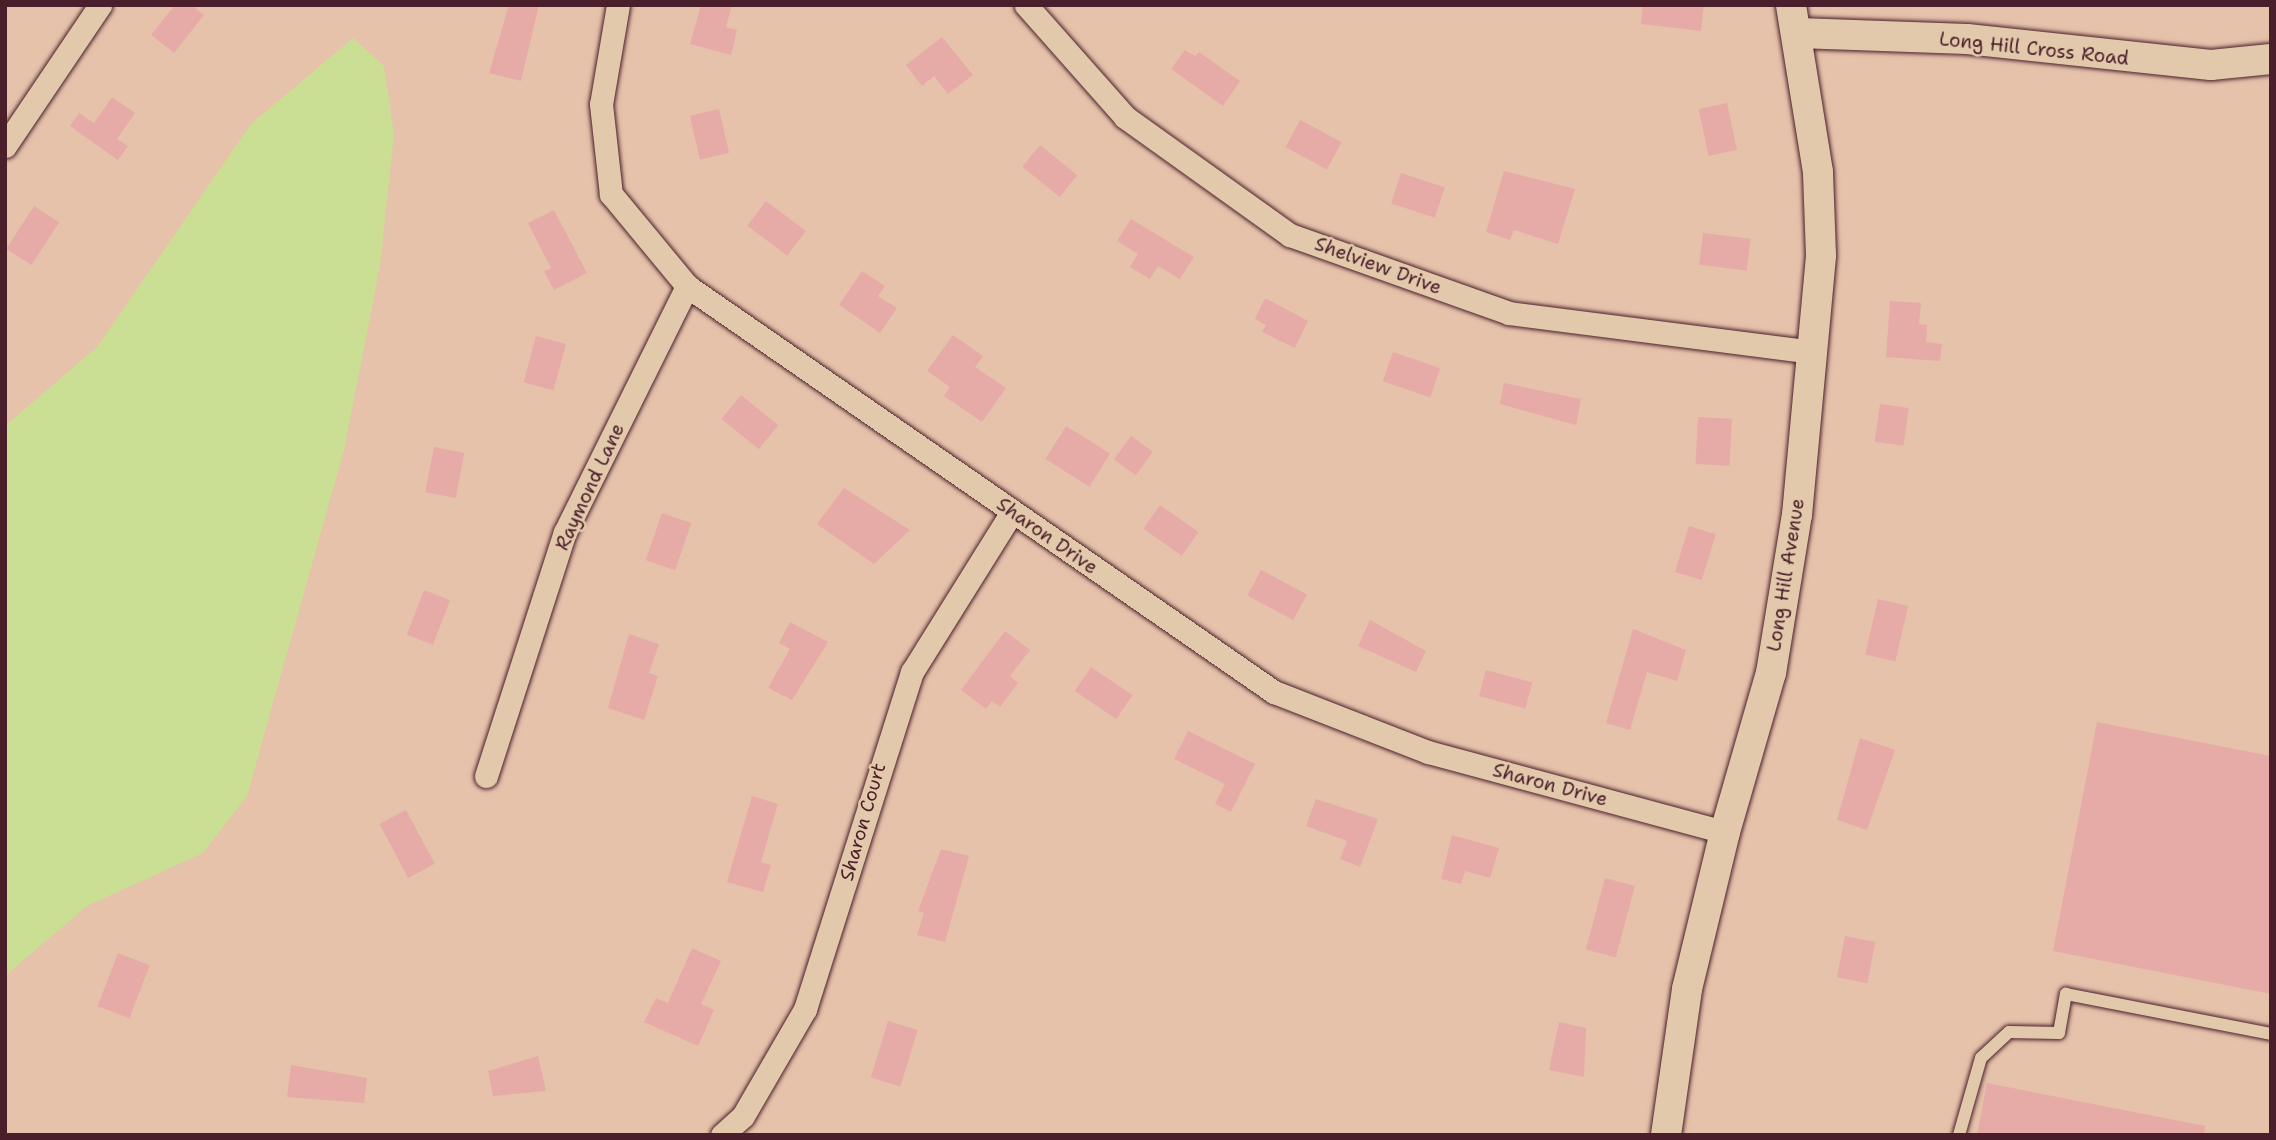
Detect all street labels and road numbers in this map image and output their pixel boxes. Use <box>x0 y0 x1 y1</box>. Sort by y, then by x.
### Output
street label: Long Hill Cross Road <box>1938 28 2130 70</box>
street label: Shelview Drive <box>1311 232 1445 300</box>
street label: Raymond Lane <box>551 420 629 554</box>
street label: Sharon Drive <box>992 493 1102 579</box>
street label: Long Hill Avenue <box>1763 497 1809 653</box>
street label: Sharon Drive <box>1490 759 1610 811</box>
street label: Sharon Court <box>835 760 891 884</box>

